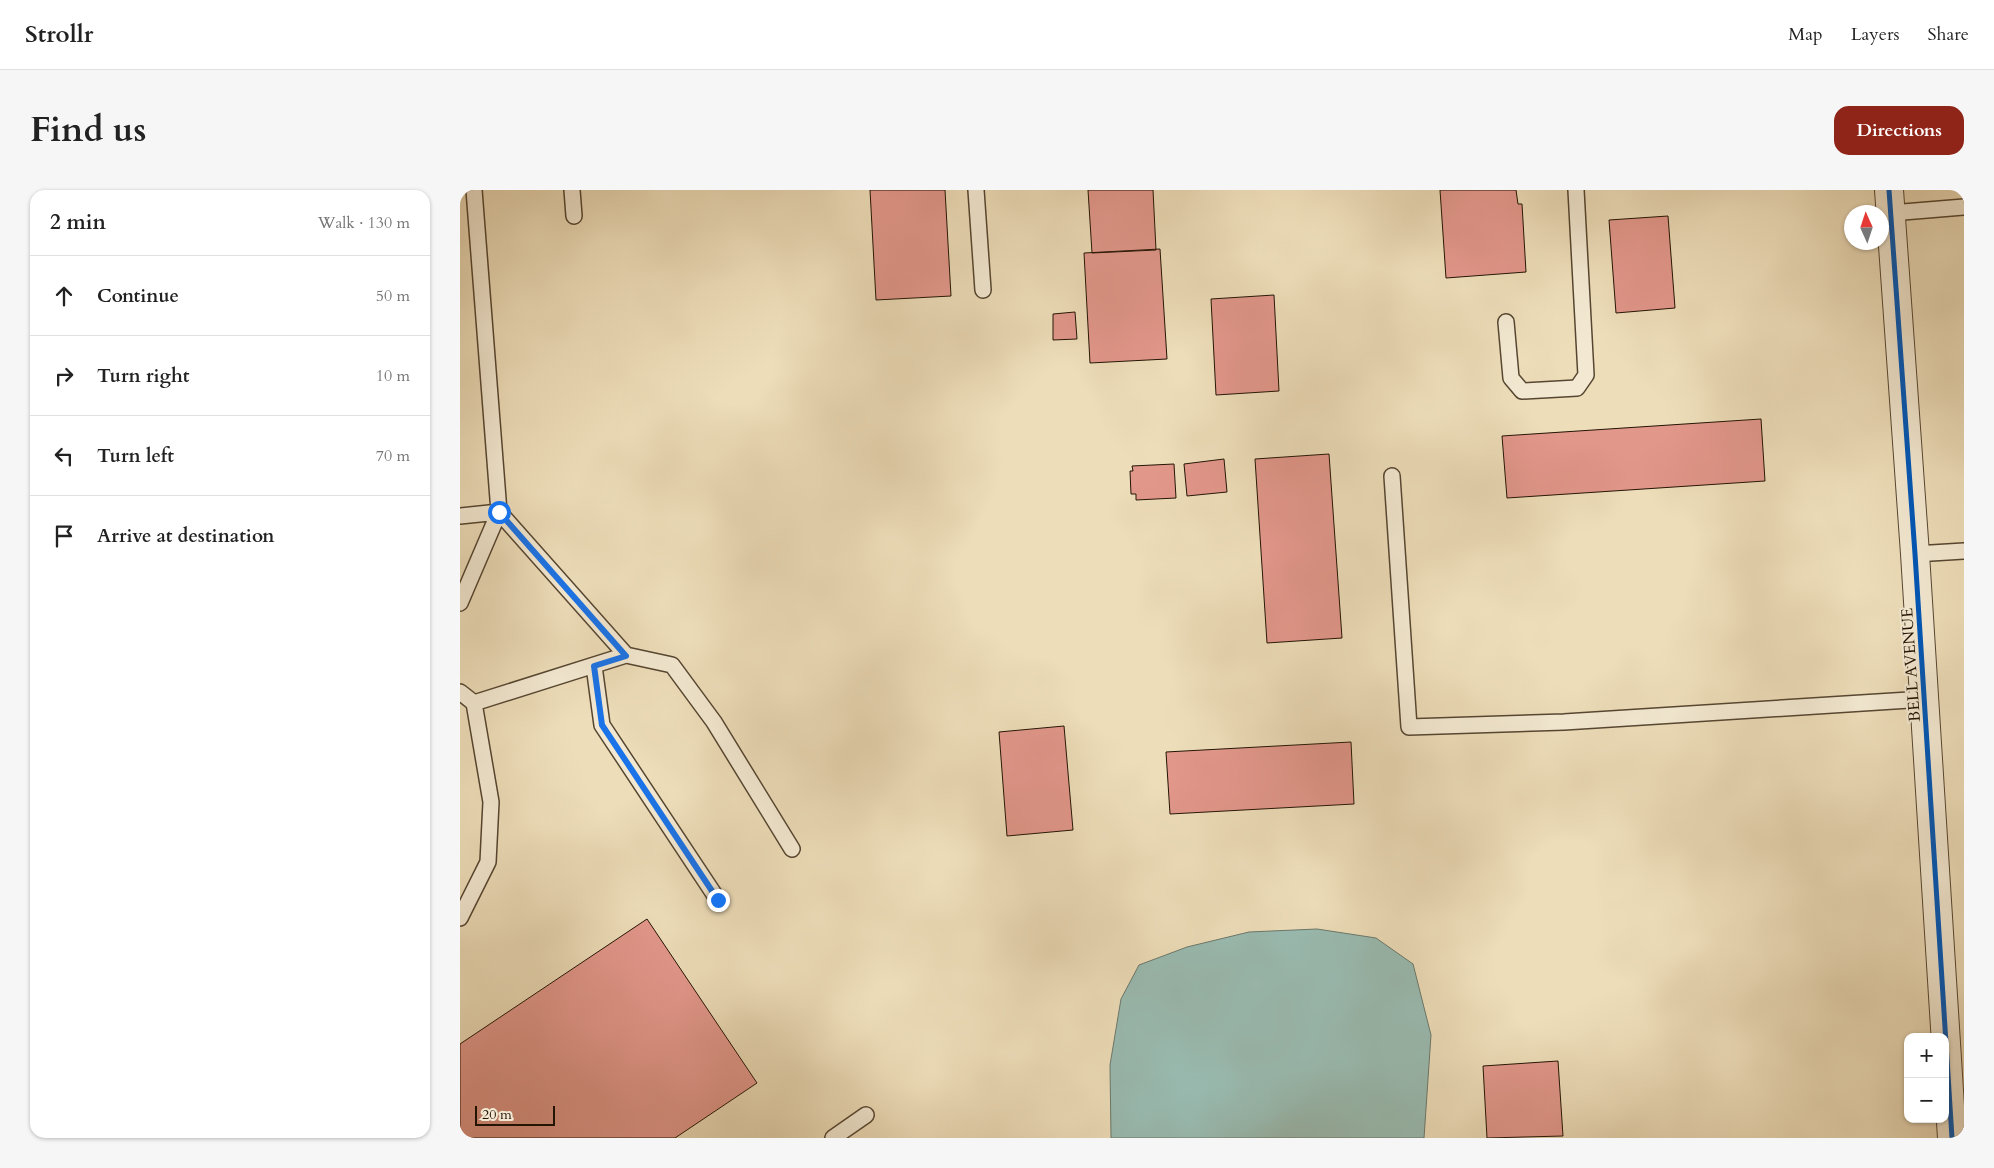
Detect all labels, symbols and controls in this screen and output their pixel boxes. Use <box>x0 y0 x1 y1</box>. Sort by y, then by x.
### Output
text: Strollr <box>25 18 93 51</box>
text: Map <box>1788 22 1823 47</box>
text: Layers <box>1851 22 1900 47</box>
text: Share <box>1928 22 1969 47</box>
text: Find us <box>30 106 146 154</box>
button: Directions <box>1834 106 1964 155</box>
north arrow <box>1844 205 1889 250</box>
text: 2 min <box>50 208 106 237</box>
text: Walk · 130 m <box>318 212 410 234</box>
icon: ahead <box>50 282 78 310</box>
text: Continue <box>97 283 179 309</box>
text: 50 m <box>376 285 410 307</box>
icon: right <box>50 362 78 390</box>
text: Turn right <box>97 363 189 389</box>
text: 10 m <box>376 365 410 387</box>
icon: left <box>50 442 78 470</box>
text: Turn left <box>97 443 174 469</box>
text: 70 m <box>376 445 410 467</box>
route start <box>488 501 511 524</box>
icon: arrive <box>50 522 78 550</box>
text: Arrive at destination <box>97 523 274 549</box>
street label: BELL AVENUE <box>1896 607 1926 723</box>
route end <box>707 889 730 912</box>
map controls <box>1904 1033 1949 1123</box>
button: + <box>1904 1033 1949 1078</box>
button: − <box>1904 1078 1949 1123</box>
scale bar <box>475 1103 555 1126</box>
text: 20 m <box>482 1105 512 1124</box>

